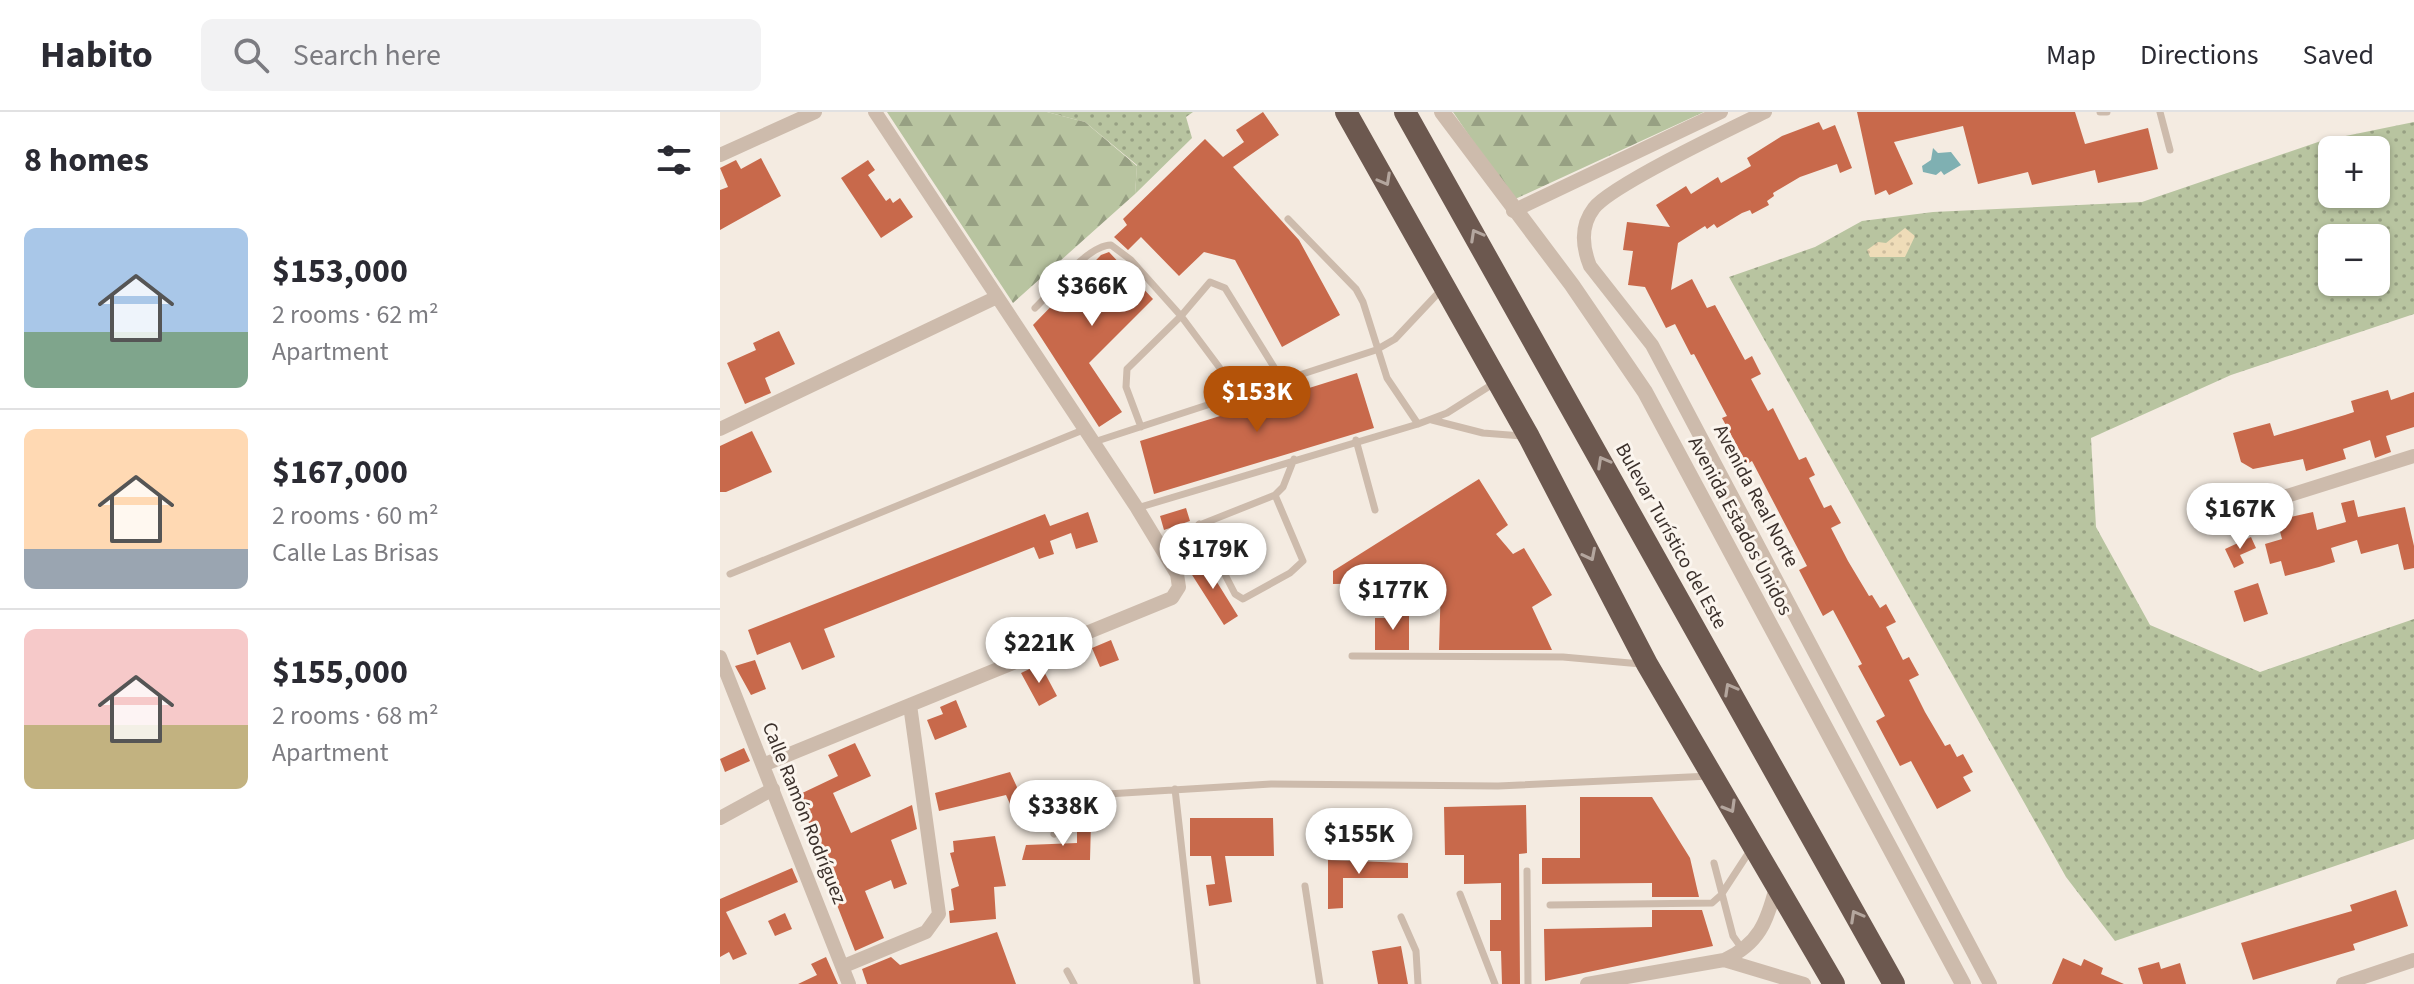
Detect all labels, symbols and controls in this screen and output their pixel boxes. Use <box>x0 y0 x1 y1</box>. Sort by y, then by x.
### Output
search box <box>201 19 761 91</box>
text: Habito <box>40 28 153 82</box>
icon: search <box>229 33 273 77</box>
text: Search here <box>293 34 441 77</box>
text: Map <box>2046 35 2096 75</box>
text: Directions <box>2140 35 2259 75</box>
text: Saved <box>2303 35 2374 75</box>
text: 8 homes <box>24 136 149 185</box>
map controls <box>2318 136 2390 296</box>
button: + <box>2318 136 2390 208</box>
icon: filters <box>652 138 696 182</box>
one-way arrow <box>1375 171 1391 186</box>
button: − <box>2318 224 2390 296</box>
one-way arrow <box>1470 229 1486 244</box>
text: $153,000 <box>272 247 408 296</box>
icon: home <box>88 260 184 356</box>
pin: $366K <box>1036 260 1148 328</box>
text: $366K <box>1057 267 1127 304</box>
text: 2 rooms · 62 m² <box>272 296 439 333</box>
text: Apartment <box>272 333 389 370</box>
pin: $153K <box>1201 366 1313 434</box>
text: $153K <box>1222 373 1292 410</box>
street label: Avenida Real Norte <box>1707 420 1806 572</box>
street label: Avenida Estados Unidos <box>1681 431 1799 621</box>
street label: Bulevar Turístico del Este <box>1608 438 1734 634</box>
text: $167,000 <box>272 448 408 497</box>
one-way arrow <box>1597 456 1612 470</box>
icon: home <box>88 461 184 557</box>
pin: $167K <box>2184 483 2296 551</box>
text: $167K <box>2205 490 2275 527</box>
text: 2 rooms · 60 m² <box>272 497 439 534</box>
pin: $179K <box>1157 523 1269 591</box>
text: $179K <box>1178 530 1248 567</box>
text: Calle Las Brisas <box>272 534 439 571</box>
one-way arrow <box>1581 547 1596 562</box>
pin: $177K <box>1337 564 1449 632</box>
text: $177K <box>1358 571 1428 608</box>
pin: $221K <box>983 617 1095 685</box>
text: $221K <box>1004 624 1074 661</box>
text: $155,000 <box>272 648 408 697</box>
icon: home <box>88 661 184 757</box>
one-way arrow <box>1724 683 1739 697</box>
text: 2 rooms · 68 m² <box>272 697 439 734</box>
street label: Calle Ramón Rodríguez <box>755 718 853 908</box>
text: Apartment <box>272 734 389 771</box>
pin: $338K <box>1007 780 1119 848</box>
text: $338K <box>1028 787 1098 824</box>
one-way arrow <box>1720 798 1736 813</box>
pin: $155K <box>1303 808 1415 876</box>
text: $155K <box>1324 815 1394 852</box>
one-way arrow <box>1851 910 1866 924</box>

